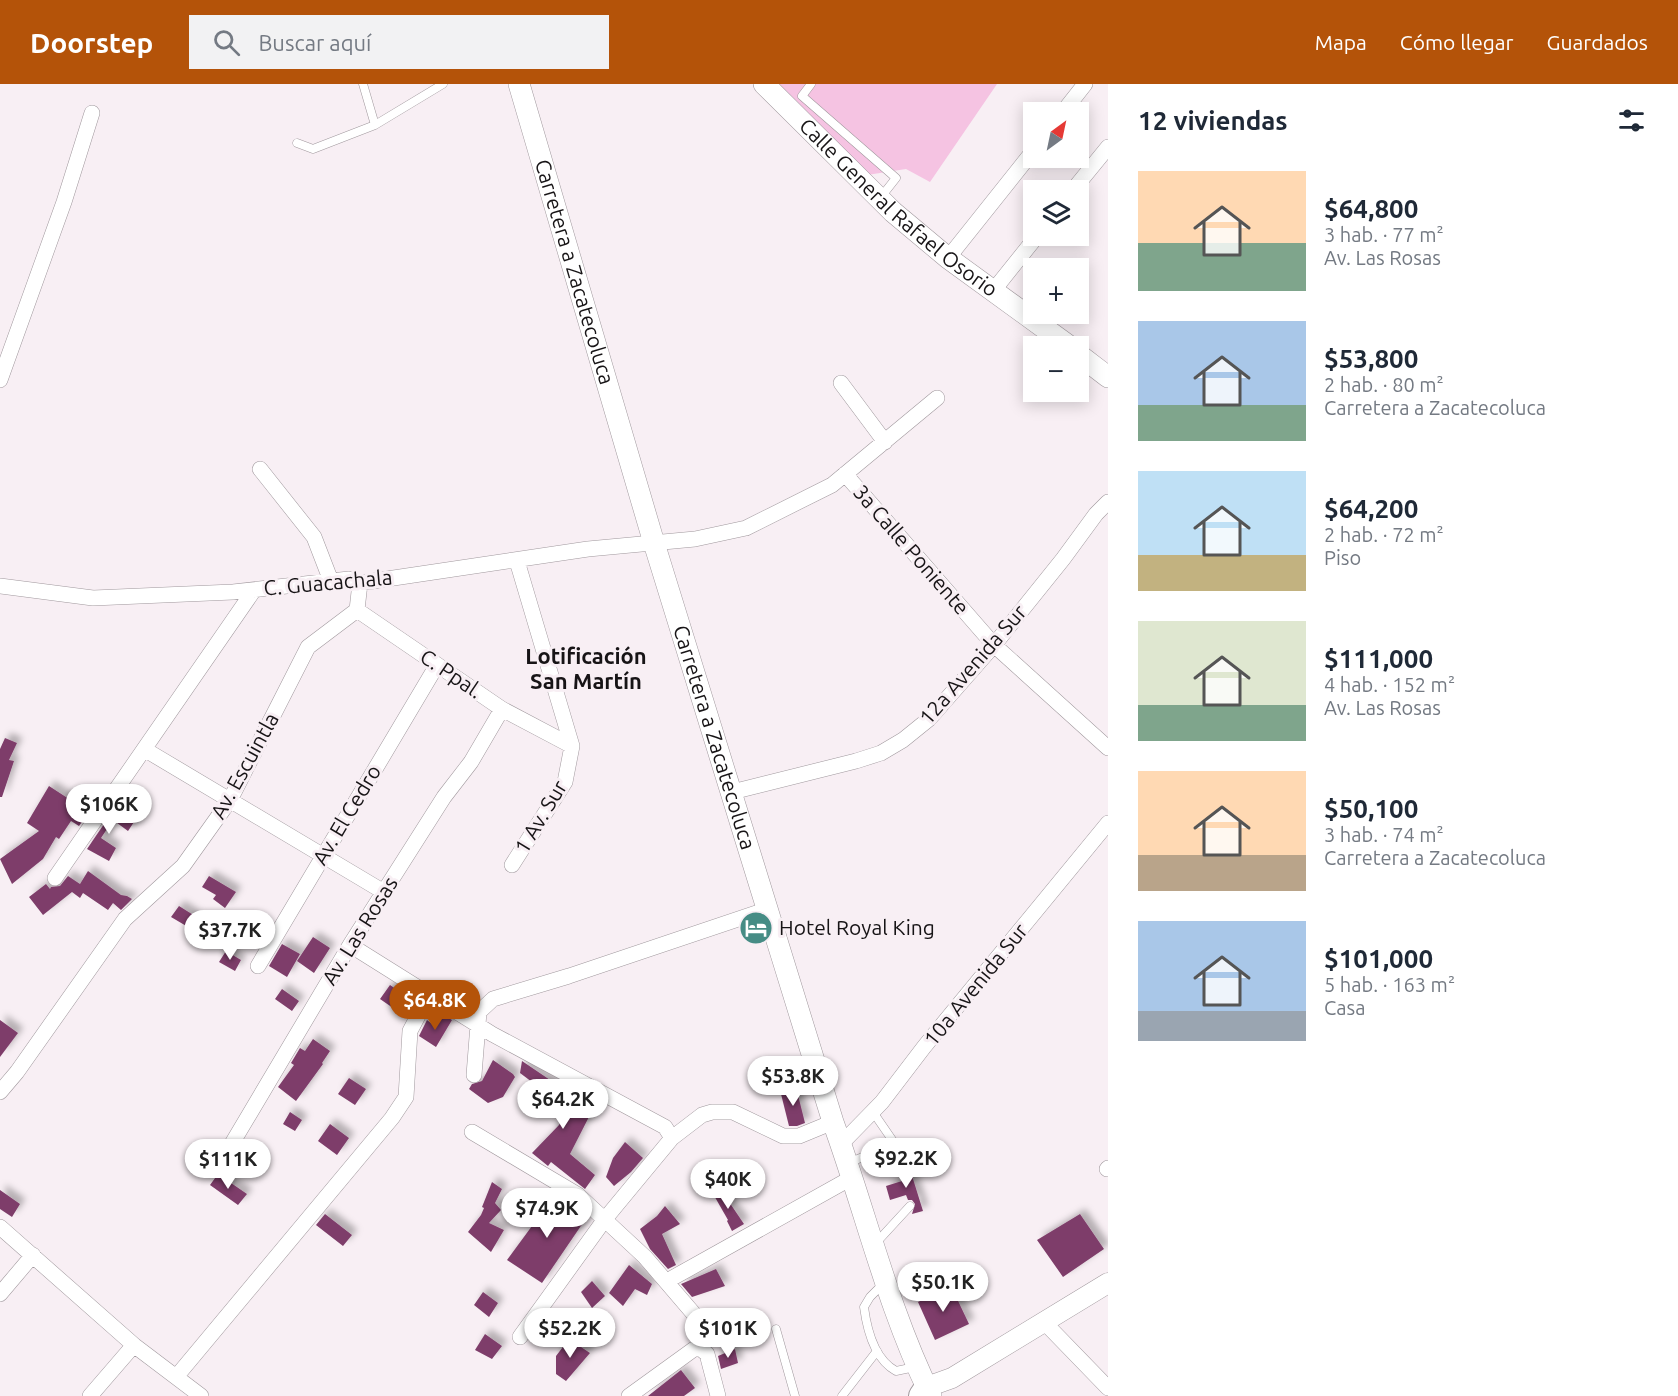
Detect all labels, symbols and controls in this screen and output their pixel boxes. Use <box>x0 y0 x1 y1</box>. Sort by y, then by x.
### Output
search box <box>189 15 609 69</box>
icon: search <box>210 26 243 59</box>
text: Doorstep <box>30 27 153 58</box>
text: Buscar aquí <box>258 30 371 55</box>
text: Mapa <box>1315 30 1367 54</box>
text: Cómo llegar <box>1400 30 1514 54</box>
text: Guardados <box>1547 30 1648 54</box>
north arrow <box>1023 102 1089 168</box>
map controls <box>1023 102 1089 402</box>
icon: filters <box>1615 104 1648 137</box>
text: 12 viviendas <box>1138 106 1288 135</box>
street label: Calle General Rafael Osorio <box>795 113 1003 301</box>
street label: Carretera a Zacatecoluca <box>531 156 620 387</box>
button: layers <box>1023 180 1089 246</box>
text: $64,800 <box>1324 194 1418 223</box>
icon: home <box>1186 195 1258 267</box>
text: 3 hab. · 77 m² <box>1324 223 1444 246</box>
text: Av. Las Rosas <box>1324 246 1441 269</box>
button: + <box>1023 258 1089 324</box>
button: − <box>1023 336 1089 402</box>
text: $53,800 <box>1324 344 1418 373</box>
icon: home <box>1186 345 1258 417</box>
text: 2 hab. · 80 m² <box>1324 373 1444 396</box>
text: Carretera a Zacatecoluca <box>1324 396 1546 419</box>
street label: 3a Calle Poniente <box>849 480 974 619</box>
text: $64,200 <box>1324 494 1418 523</box>
icon: home <box>1186 495 1258 567</box>
text: 2 hab. · 72 m² <box>1324 523 1444 546</box>
text: Piso <box>1324 546 1361 569</box>
street label: C. Guacachala <box>262 564 393 600</box>
street label: 12a Avenida Sur <box>914 600 1031 729</box>
street label: Carretera a Zacatecoluca <box>669 622 761 852</box>
district label: Lotificación San Martín <box>525 643 647 693</box>
street label: C. Ppal. <box>416 644 487 703</box>
text: $111,000 <box>1324 644 1433 673</box>
icon: home <box>1186 645 1258 717</box>
text: 4 hab. · 152 m² <box>1324 673 1455 696</box>
text: Av. Las Rosas <box>1324 696 1441 719</box>
street label: Av. Escuintla <box>205 708 283 823</box>
street label: Av. El Cedro <box>307 760 385 869</box>
street label: 1 Av. Sur <box>509 776 571 857</box>
pin: $106K <box>67 784 151 835</box>
text: $106K <box>80 792 138 815</box>
text: $50,100 <box>1324 794 1418 823</box>
icon: home <box>1186 795 1258 867</box>
text: 3 hab. · 74 m² <box>1324 823 1444 846</box>
text: Carretera a Zacatecoluca <box>1324 846 1546 869</box>
street label: Av. Las Rosas <box>316 872 402 989</box>
pin: $37.7K <box>181 910 279 961</box>
hotel icon: Hotel Royal King <box>738 910 774 946</box>
place label: Hotel Royal King <box>779 915 935 939</box>
text: $37.7K <box>198 918 262 941</box>
street label: 10a Avenida Sur <box>919 918 1032 1050</box>
text: $101,000 <box>1324 944 1433 973</box>
icon: home <box>1186 945 1258 1017</box>
text: 5 hab. · 163 m² <box>1324 973 1455 996</box>
pin: $64.8K <box>386 980 484 1031</box>
text: $64.8K <box>403 988 467 1011</box>
text: Casa <box>1324 996 1366 1019</box>
pin: $53.8K <box>744 1056 842 1107</box>
text: $53.8K <box>761 1064 825 1087</box>
pin: $64.2K <box>514 1079 612 1130</box>
text: $64.2K <box>531 1087 595 1110</box>
pin: $92.2K <box>857 1138 955 1189</box>
pin: $111K <box>186 1139 270 1190</box>
text: $92.2K <box>874 1146 938 1169</box>
text: $111K <box>199 1147 257 1170</box>
pin: $40K <box>692 1159 764 1210</box>
text: $40K <box>704 1167 752 1190</box>
pin: $74.9K <box>498 1188 596 1239</box>
text: $74.9K <box>515 1196 579 1219</box>
pin: $50.1K <box>894 1262 992 1313</box>
text: $50.1K <box>911 1270 975 1293</box>
pin: $52.2K <box>521 1308 619 1359</box>
pin: $101K <box>686 1308 770 1359</box>
text: $52.2K <box>538 1316 602 1339</box>
text: $101K <box>699 1316 757 1339</box>

